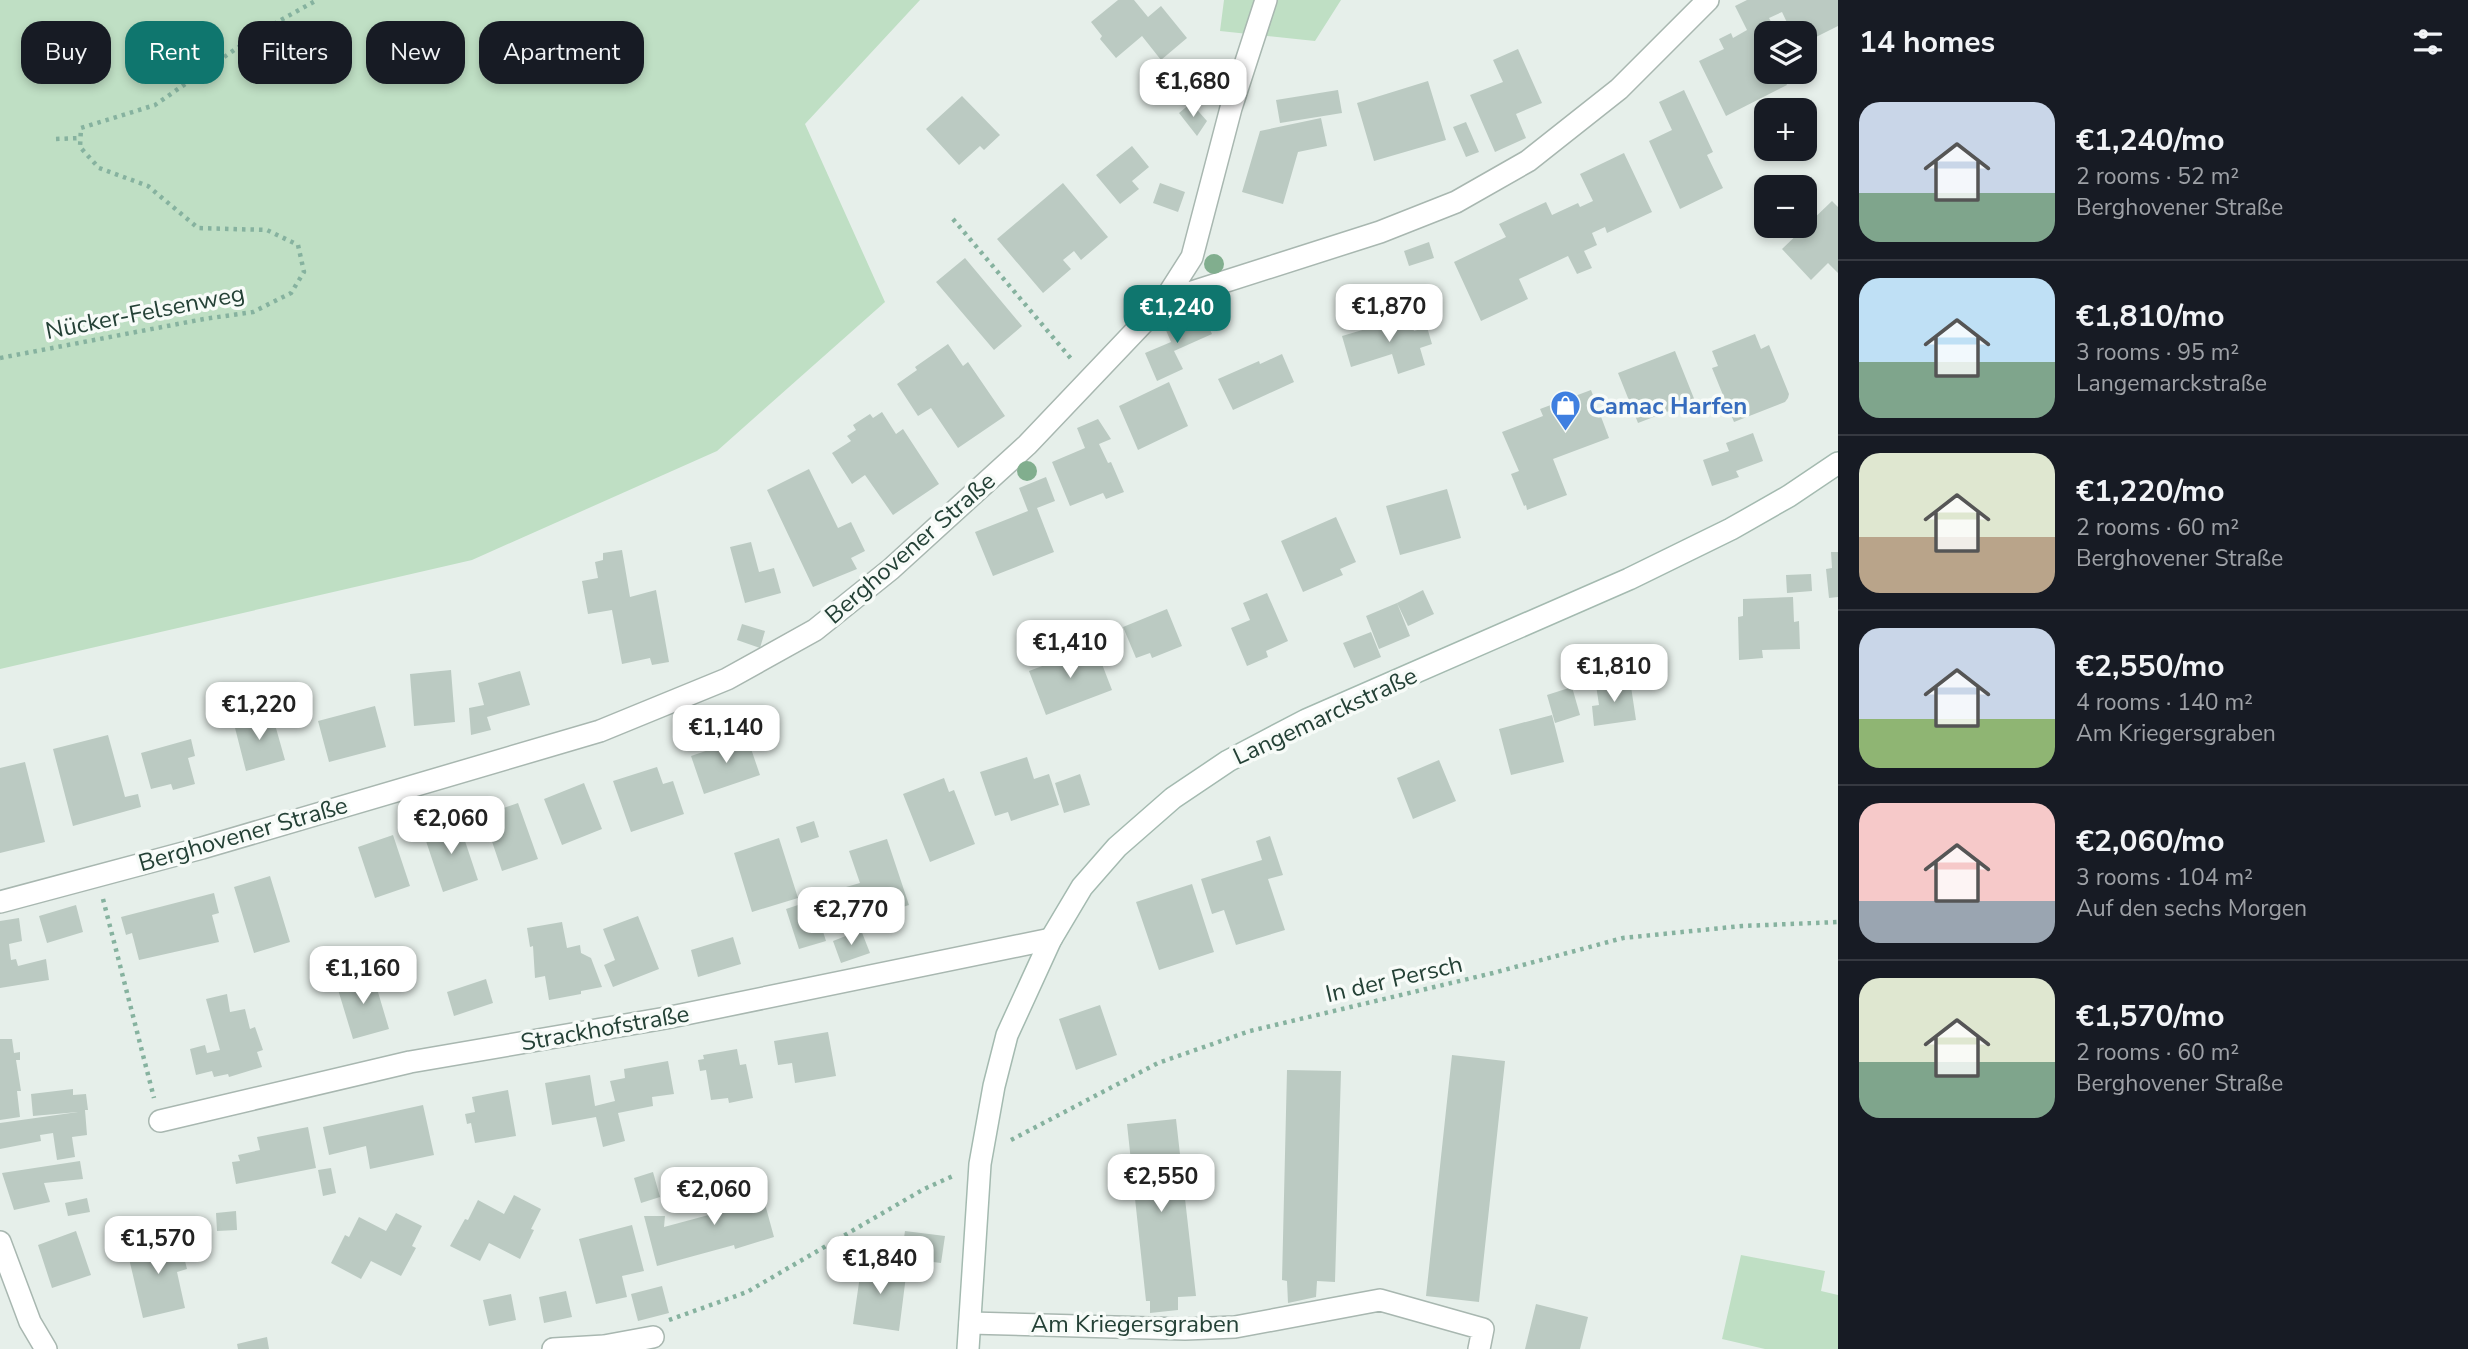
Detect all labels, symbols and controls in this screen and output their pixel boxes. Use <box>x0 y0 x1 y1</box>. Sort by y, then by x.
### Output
chip: Buy <box>21 21 111 84</box>
chip: Rent <box>125 21 224 84</box>
chip: Filters <box>238 21 352 84</box>
chip: New <box>366 21 465 84</box>
chip: Apartment <box>479 21 644 84</box>
map controls <box>1754 21 1817 238</box>
button: layers <box>1754 21 1817 84</box>
text: 14 homes <box>1859 22 1995 63</box>
icon: filters <box>2409 23 2447 61</box>
pin: €1,680 <box>1136 60 1250 119</box>
text: €1,680 <box>1156 66 1230 97</box>
button: + <box>1754 98 1817 161</box>
text: €1,240/mo <box>2076 120 2225 161</box>
icon: home <box>1915 130 1999 214</box>
text: 2 rooms · 52 m² <box>2076 161 2239 192</box>
button: − <box>1754 175 1817 238</box>
text: Berghovener Straße <box>2076 192 2283 223</box>
street label: Nücker-Felsenweg <box>43 277 247 347</box>
pin: €1,870 <box>1332 284 1446 344</box>
pin: €1,240 <box>1120 286 1234 345</box>
text: €1,870 <box>1352 291 1426 322</box>
text: €1,240 <box>1140 292 1214 323</box>
text: €1,810/mo <box>2076 296 2225 337</box>
icon: home <box>1915 306 1999 390</box>
text: 3 rooms · 95 m² <box>2076 337 2239 368</box>
text: Langemarckstraße <box>2076 368 2267 399</box>
shop icon: Camac Harfen <box>1549 389 1583 433</box>
place label: Camac Harfen <box>1589 390 1747 422</box>
street label: Berghovener Straße <box>818 465 1002 631</box>
text: €1,220/mo <box>2076 471 2225 512</box>
icon: home <box>1915 481 1999 565</box>
text: 2 rooms · 60 m² <box>2076 512 2239 543</box>
text: Berghovener Straße <box>2076 543 2283 574</box>
pin: €1,410 <box>1013 620 1127 680</box>
text: €1,410 <box>1033 627 1107 658</box>
pin: €1,810 <box>1557 644 1671 704</box>
text: €2,550/mo <box>2076 646 2225 687</box>
text: €1,810 <box>1577 651 1651 682</box>
icon: home <box>1915 656 1999 740</box>
street label: Langemarckstraße <box>1228 659 1422 773</box>
pin: €1,220 <box>202 682 316 742</box>
text: 4 rooms · 140 m² <box>2076 687 2253 718</box>
text: €1,220 <box>222 689 296 720</box>
pin: €1,140 <box>669 706 783 765</box>
text: €1,140 <box>689 712 763 743</box>
text: Am Kriegersgraben <box>2076 718 2276 749</box>
street label: Berghovener Straße <box>135 789 351 879</box>
pin: €2,060 <box>394 796 508 856</box>
text: €2,060 <box>414 803 488 834</box>
text: €2,060/mo <box>2076 821 2225 862</box>
icon: home <box>1915 831 1999 915</box>
text: 3 rooms · 104 m² <box>2076 862 2253 893</box>
pin: €2,770 <box>794 888 908 947</box>
text: Auf den sechs Morgen <box>2076 893 2307 924</box>
text: €2,770 <box>814 894 888 925</box>
pin: €1,160 <box>306 946 420 1006</box>
street label: In der Persch <box>1322 948 1466 1010</box>
text: €1,160 <box>326 953 400 984</box>
text: €1,570/mo <box>2076 996 2225 1037</box>
street label: Strackhofstraße <box>518 997 692 1059</box>
icon: home <box>1915 1006 1999 1090</box>
text: 2 rooms · 60 m² <box>2076 1037 2239 1068</box>
text: Berghovener Straße <box>2076 1068 2283 1099</box>
pin: €2,550 <box>1104 1154 1218 1214</box>
text: €2,550 <box>1124 1161 1198 1192</box>
pin: €2,060 <box>657 1168 771 1227</box>
text: €2,060 <box>677 1174 751 1205</box>
pin: €1,570 <box>101 1216 215 1276</box>
text: €1,570 <box>121 1223 195 1254</box>
pin: €1,840 <box>823 1236 937 1296</box>
text: €1,840 <box>843 1243 917 1274</box>
street label: Am Kriegersgraben <box>1031 1308 1239 1340</box>

